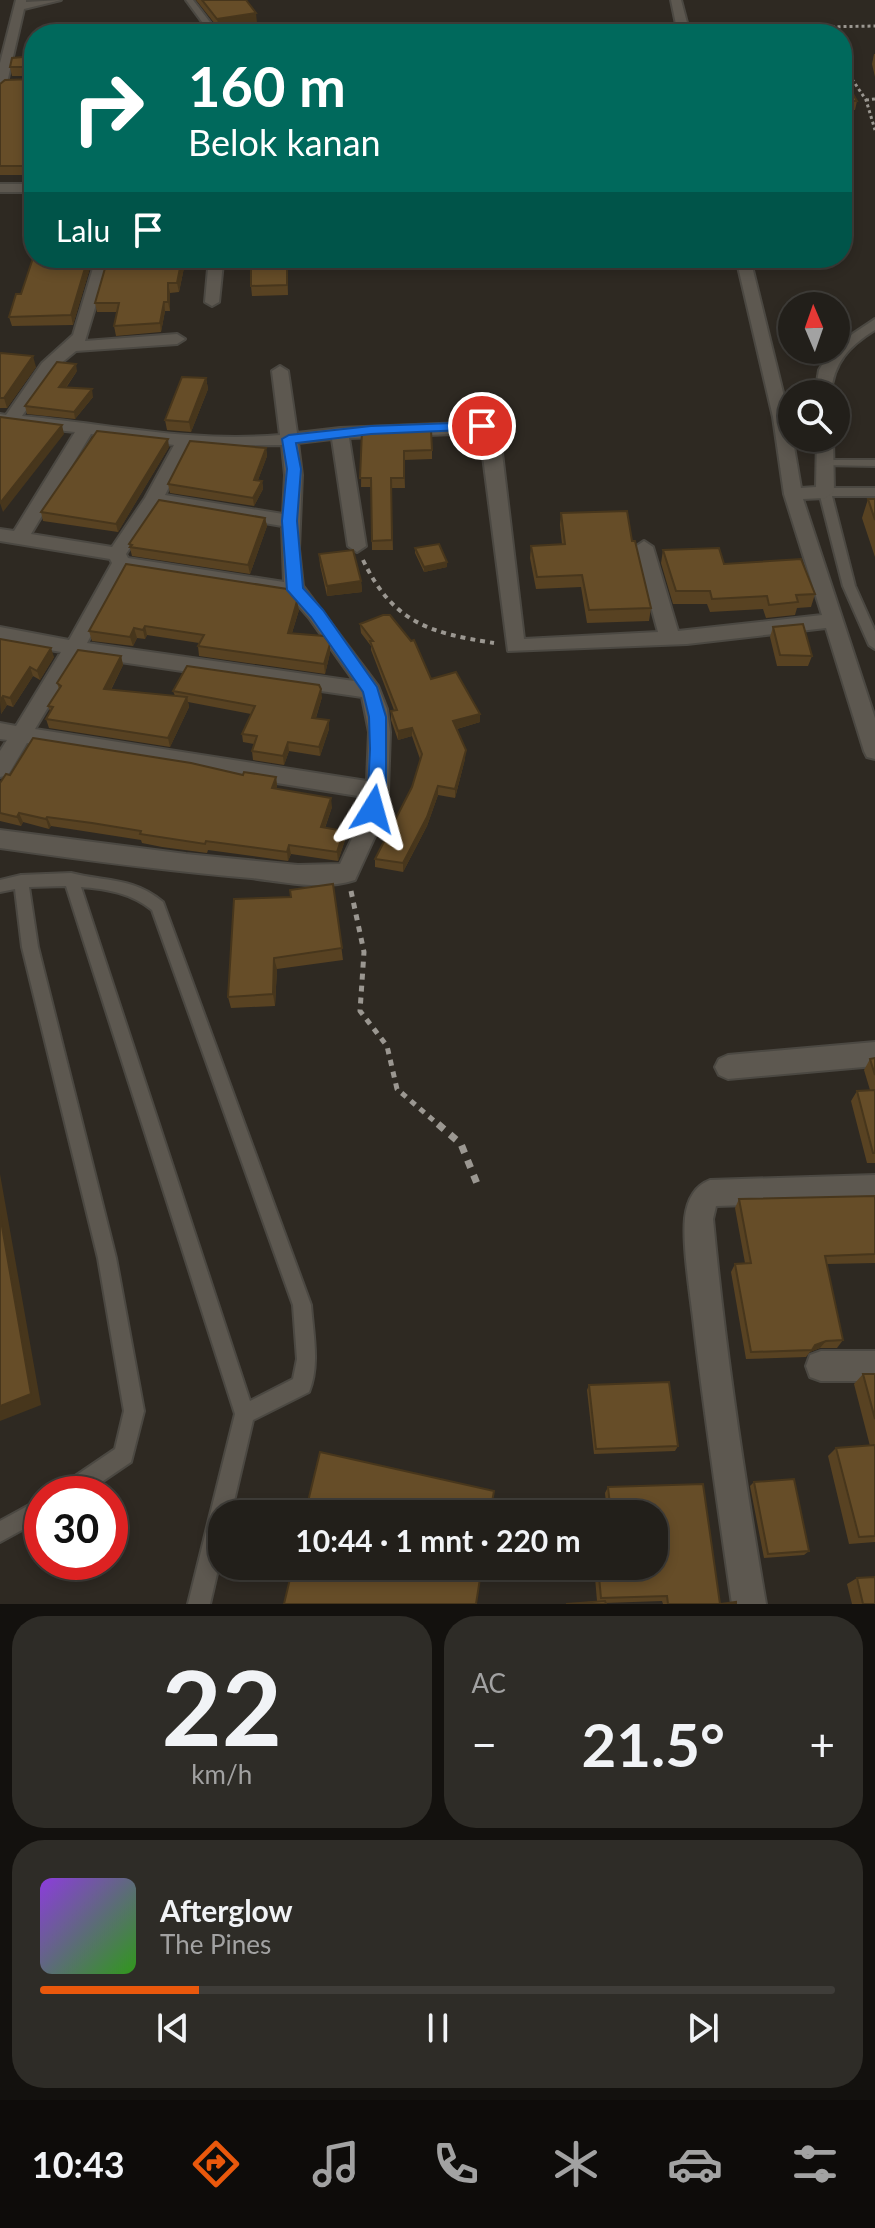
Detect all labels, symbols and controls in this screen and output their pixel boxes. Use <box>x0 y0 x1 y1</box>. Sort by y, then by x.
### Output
text: 160 m <box>188 52 346 119</box>
icon: right <box>56 56 160 160</box>
text: Belok kanan <box>188 120 381 164</box>
icon: arrive <box>126 208 170 252</box>
text: Lalu <box>56 212 110 248</box>
north arrow <box>778 292 850 364</box>
map controls <box>778 292 850 452</box>
button: search <box>778 380 850 452</box>
pin <box>448 392 516 460</box>
icon: arrive <box>460 404 504 448</box>
position arrow <box>331 767 415 851</box>
speed limit sign: 30 <box>24 1476 128 1580</box>
text: 10:44 · 1 mnt · 220 m <box>295 1522 581 1558</box>
text: 22 <box>161 1643 282 1768</box>
text: AC <box>472 1667 506 1699</box>
text: 21.5° <box>581 1708 725 1780</box>
text: − <box>472 1718 497 1770</box>
text: + <box>809 1718 835 1770</box>
text: km/h <box>191 1758 252 1790</box>
text: Afterglow <box>160 1892 293 1928</box>
text: The Pines <box>160 1928 271 1960</box>
icon: previous <box>151 2006 195 2050</box>
icon: pause <box>416 2006 460 2050</box>
icon: next <box>681 2006 725 2050</box>
icon: directions <box>188 2136 244 2192</box>
icon: music <box>308 2136 364 2192</box>
icon: phone <box>428 2136 484 2192</box>
icon: climate <box>548 2136 604 2192</box>
icon: car <box>667 2136 723 2192</box>
icon: filters <box>787 2136 843 2192</box>
text: 10:43 <box>32 2142 125 2186</box>

